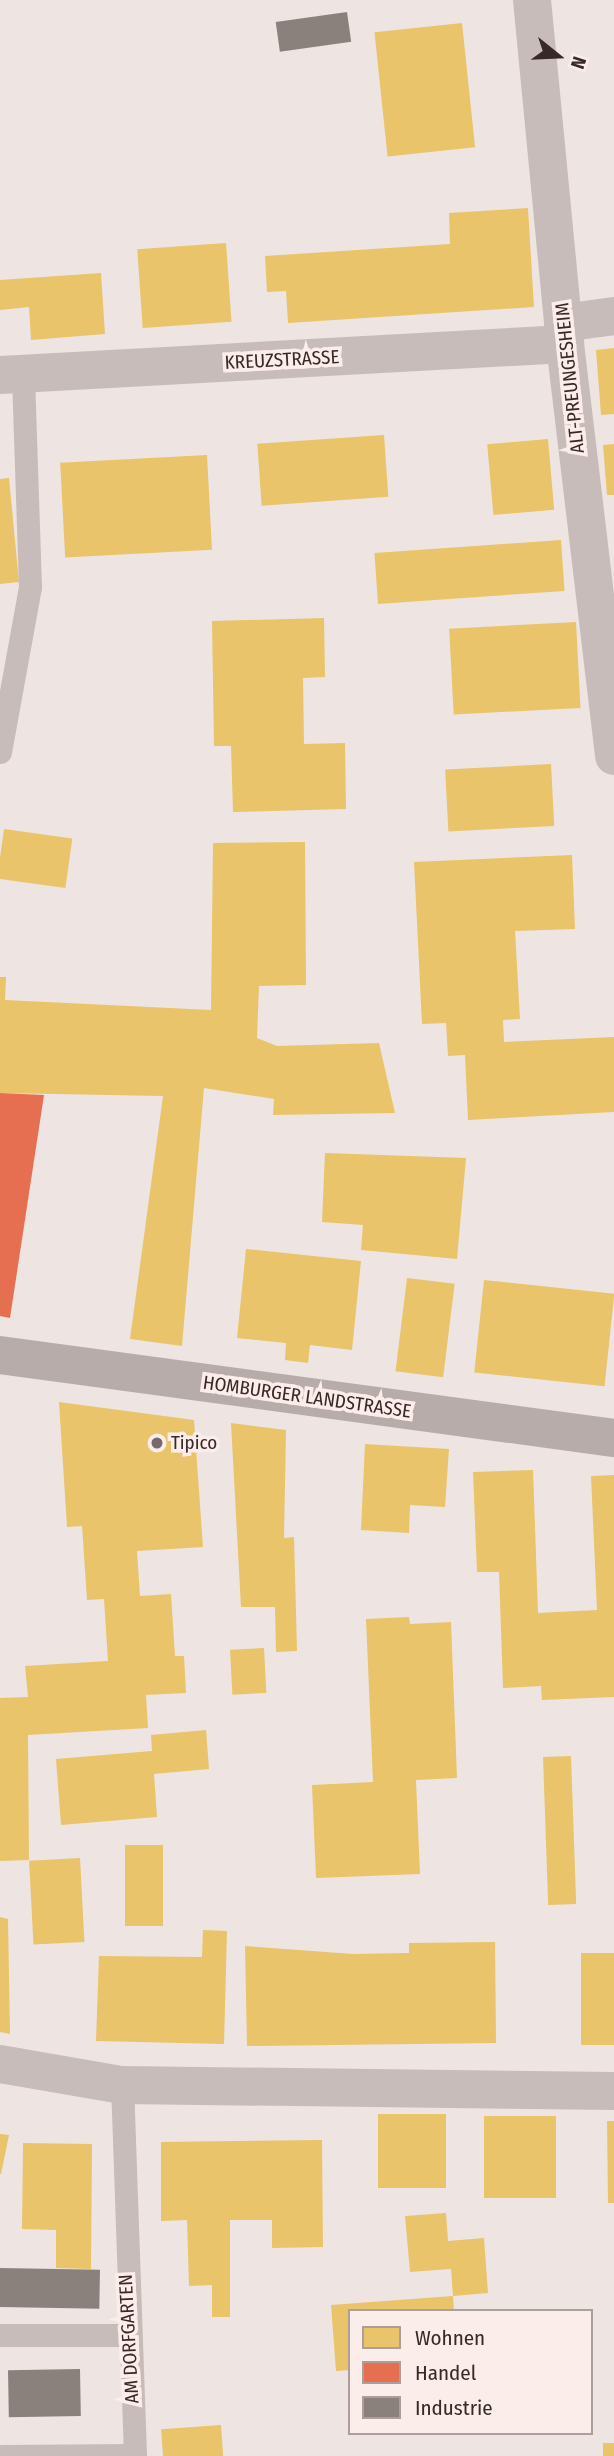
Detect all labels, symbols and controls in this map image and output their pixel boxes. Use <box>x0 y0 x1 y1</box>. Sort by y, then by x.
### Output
north arrow <box>523 21 593 91</box>
text: N <box>566 54 591 72</box>
street label: ALT-PREUNGESHEIM <box>551 301 589 455</box>
street label: KREUZSTRASSE <box>224 346 340 374</box>
street label: HOMBURGER LANDSTRASSE <box>202 1371 412 1423</box>
place label: Tipico <box>171 1432 217 1454</box>
marker: Tipico <box>149 1435 165 1451</box>
street label: AM DORFGARTEN <box>114 2274 144 2404</box>
legend <box>348 2309 593 2435</box>
text: Wohnen <box>415 2325 485 2351</box>
text: Handel <box>415 2360 476 2386</box>
text: Industrie <box>415 2395 493 2421</box>

